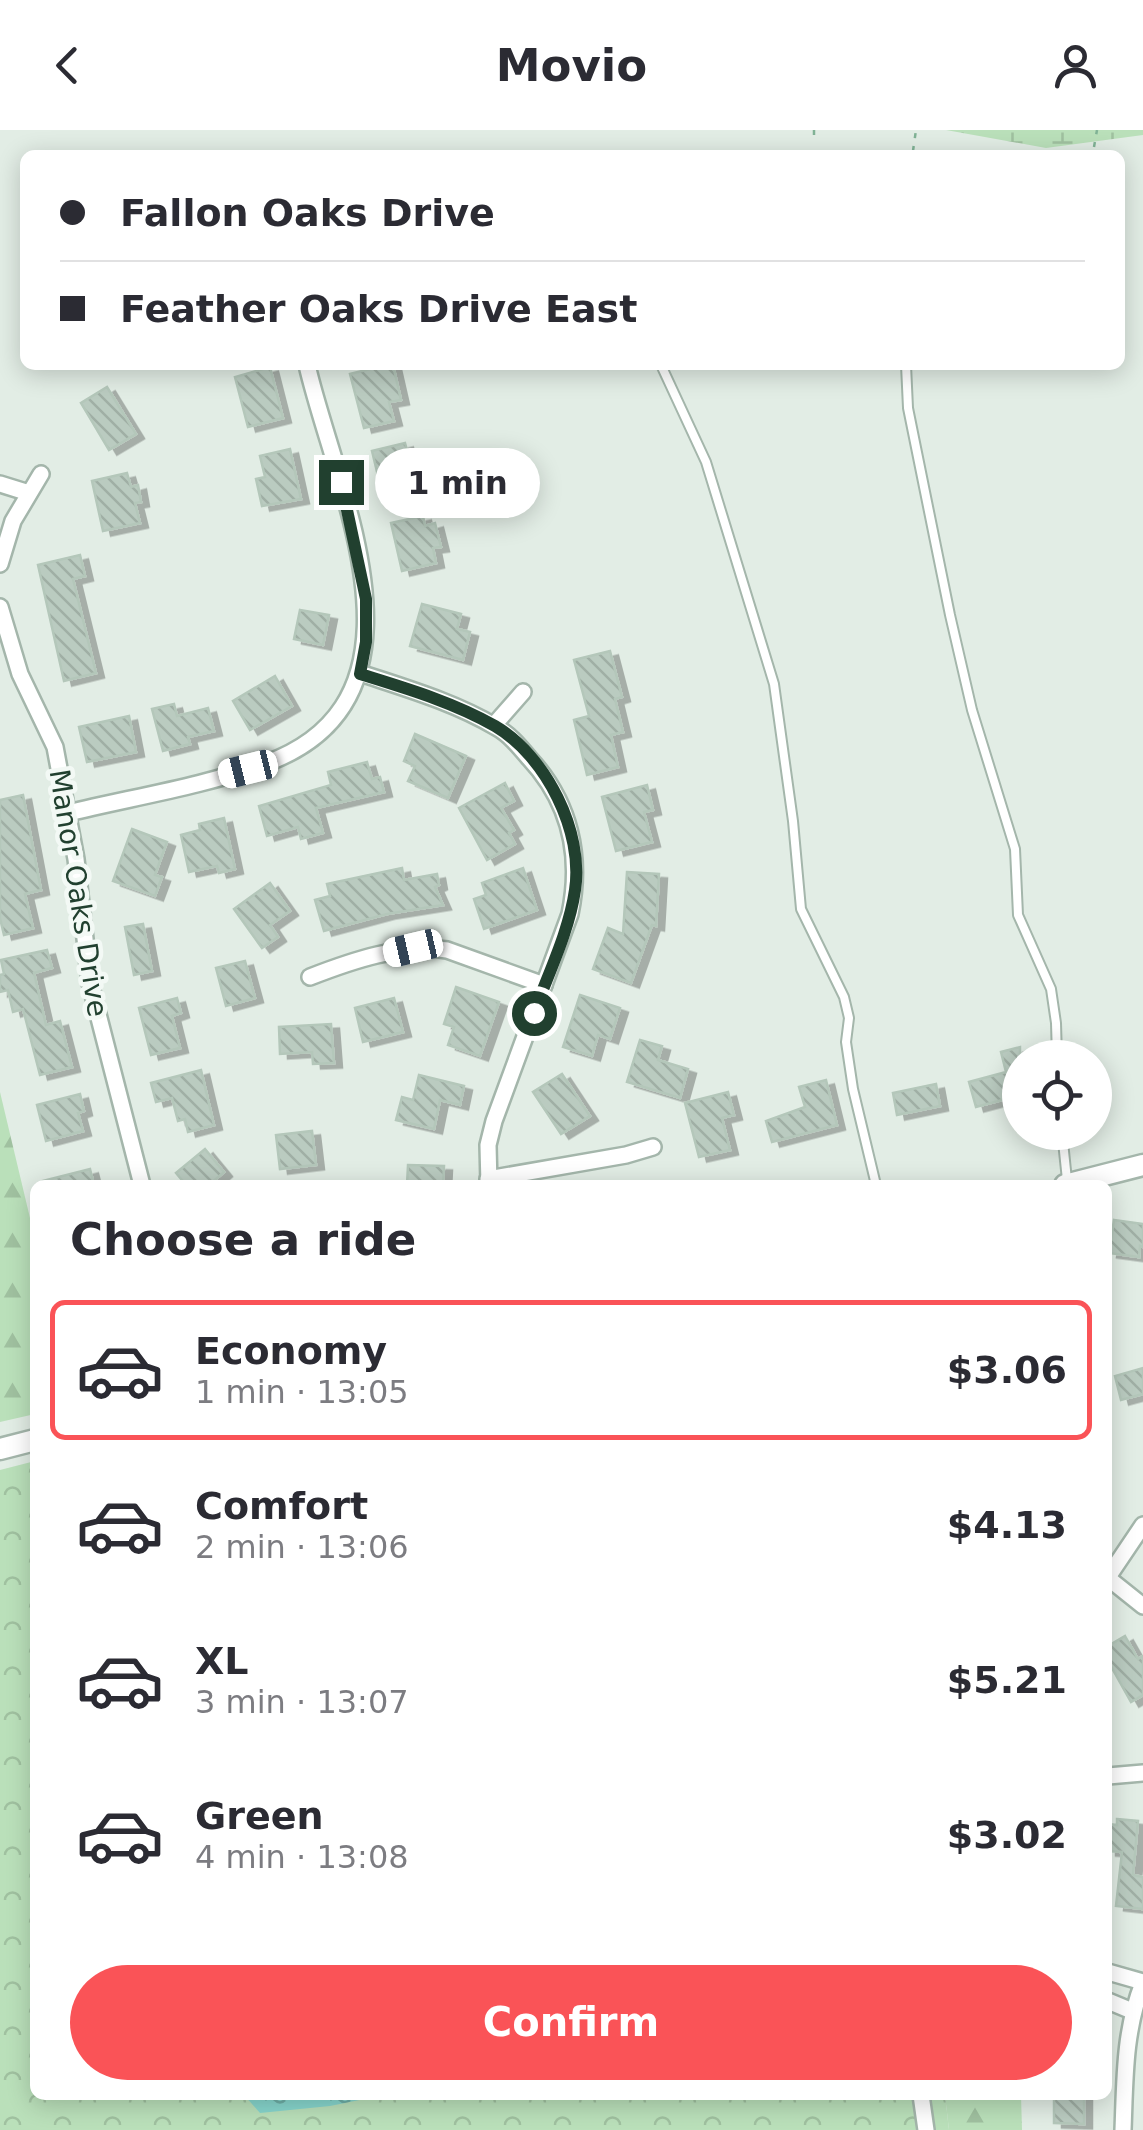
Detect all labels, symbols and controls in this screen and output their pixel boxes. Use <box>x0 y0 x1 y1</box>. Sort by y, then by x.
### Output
icon: back <box>40 38 95 93</box>
icon: person <box>1048 38 1103 93</box>
text: Movio <box>496 39 647 92</box>
text: Fallon Oaks Drive <box>120 191 495 235</box>
text: Feather Oaks Drive East <box>120 287 637 331</box>
callout: 1 min <box>376 447 541 517</box>
route end <box>319 460 364 505</box>
text: 1 min <box>407 464 508 502</box>
car <box>215 747 281 791</box>
street label: Manor Oaks Drive <box>43 767 114 1019</box>
car <box>380 927 446 969</box>
route start <box>512 991 557 1036</box>
map controls <box>1002 1040 1112 1150</box>
button: locate <box>1002 1040 1112 1150</box>
text: Choose a ride <box>70 1213 416 1266</box>
icon: car <box>75 1325 165 1415</box>
text: Economy <box>195 1329 387 1373</box>
text: $3.06 <box>947 1348 1067 1392</box>
text: 1 min · 13:05 <box>195 1373 409 1411</box>
icon: car <box>75 1480 165 1570</box>
text: Comfort <box>195 1484 368 1528</box>
text: $4.13 <box>947 1503 1067 1547</box>
text: 2 min · 13:06 <box>195 1528 409 1566</box>
icon: car <box>75 1635 165 1725</box>
text: XL <box>195 1639 249 1683</box>
text: $5.21 <box>947 1658 1067 1702</box>
text: 3 min · 13:07 <box>195 1683 409 1721</box>
icon: car <box>75 1790 165 1880</box>
text: Green <box>195 1794 324 1838</box>
text: $3.02 <box>947 1813 1067 1857</box>
text: 4 min · 13:08 <box>195 1838 409 1876</box>
button: Confirm <box>70 1965 1072 2080</box>

